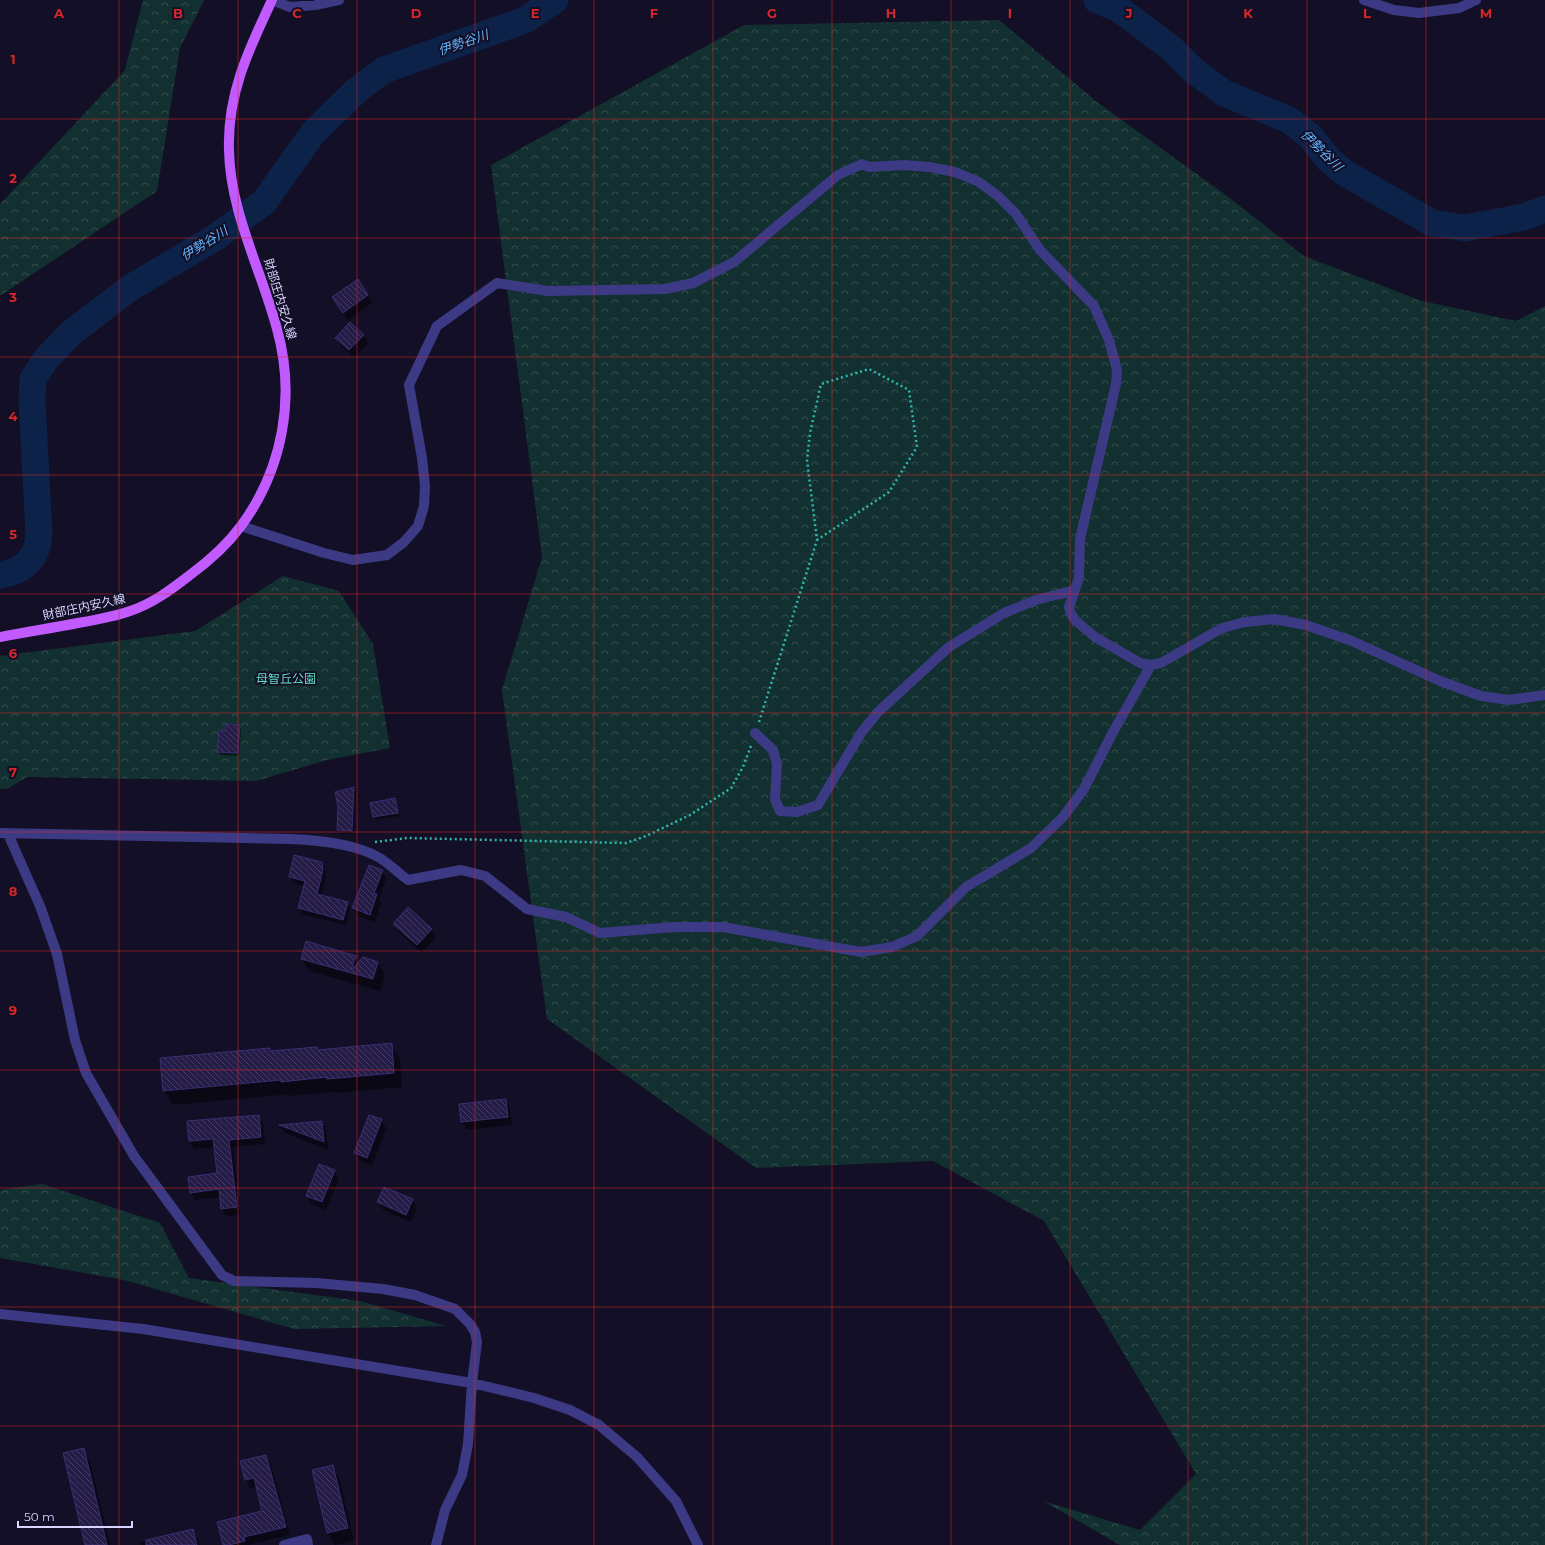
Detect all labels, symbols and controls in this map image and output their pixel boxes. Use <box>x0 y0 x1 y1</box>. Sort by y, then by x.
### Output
text: A <box>53 5 65 21</box>
text: B <box>173 5 183 21</box>
text: C <box>292 5 302 21</box>
text: D <box>411 5 422 21</box>
text: E <box>531 5 540 21</box>
text: F <box>650 5 658 21</box>
text: G <box>767 5 777 21</box>
text: H <box>886 5 896 21</box>
text: I <box>1008 5 1012 21</box>
text: J <box>1124 5 1133 21</box>
text: K <box>1243 5 1253 21</box>
text: L <box>1363 5 1371 21</box>
text: M <box>1480 5 1492 21</box>
water label: 伊勢谷川 <box>436 25 492 58</box>
text: 1 <box>10 51 16 67</box>
water label: 伊勢谷川 <box>1298 126 1347 175</box>
text: 2 <box>9 170 17 186</box>
water label: 伊勢谷川 <box>178 221 232 264</box>
street label: 財部庄内安久線 <box>261 256 300 341</box>
text: 3 <box>8 289 17 305</box>
text: 4 <box>9 408 18 424</box>
text: 5 <box>9 526 17 542</box>
street label: 財部庄内安久線 <box>41 590 127 623</box>
text: 6 <box>9 645 18 661</box>
park label: 母智丘公園 <box>256 671 316 686</box>
text: 7 <box>9 764 17 780</box>
text: 8 <box>9 883 18 899</box>
text: 9 <box>9 1002 17 1018</box>
scale bar <box>18 1503 132 1529</box>
text: 50 m <box>24 1509 55 1524</box>

